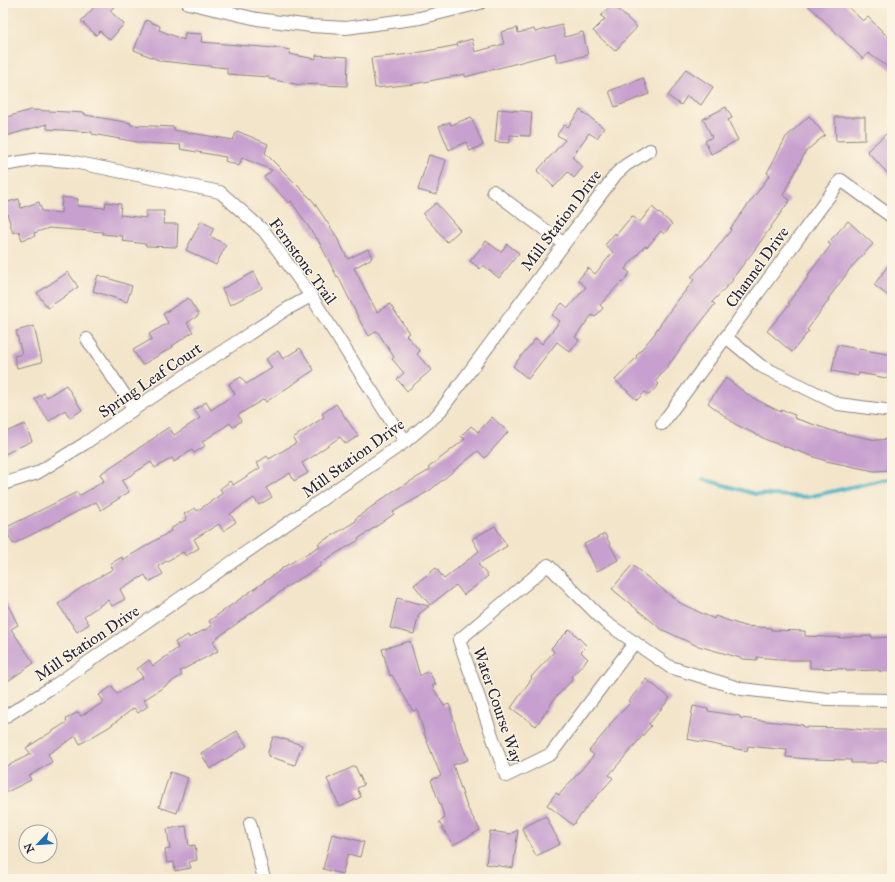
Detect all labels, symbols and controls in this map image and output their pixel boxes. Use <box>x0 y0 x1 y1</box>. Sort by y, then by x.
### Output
street label: Mill Station Drive <box>517 165 605 274</box>
street label: Fernstone Trail <box>265 214 341 308</box>
street label: Channel Drive <box>721 223 793 311</box>
street label: Spring Leaf Court <box>95 338 206 422</box>
street label: Mill Station Drive <box>298 414 408 502</box>
street label: Mill Station Drive <box>31 601 143 685</box>
street label: Water Course Way <box>469 645 527 766</box>
north arrow <box>18 824 58 864</box>
text: N <box>21 840 37 855</box>

